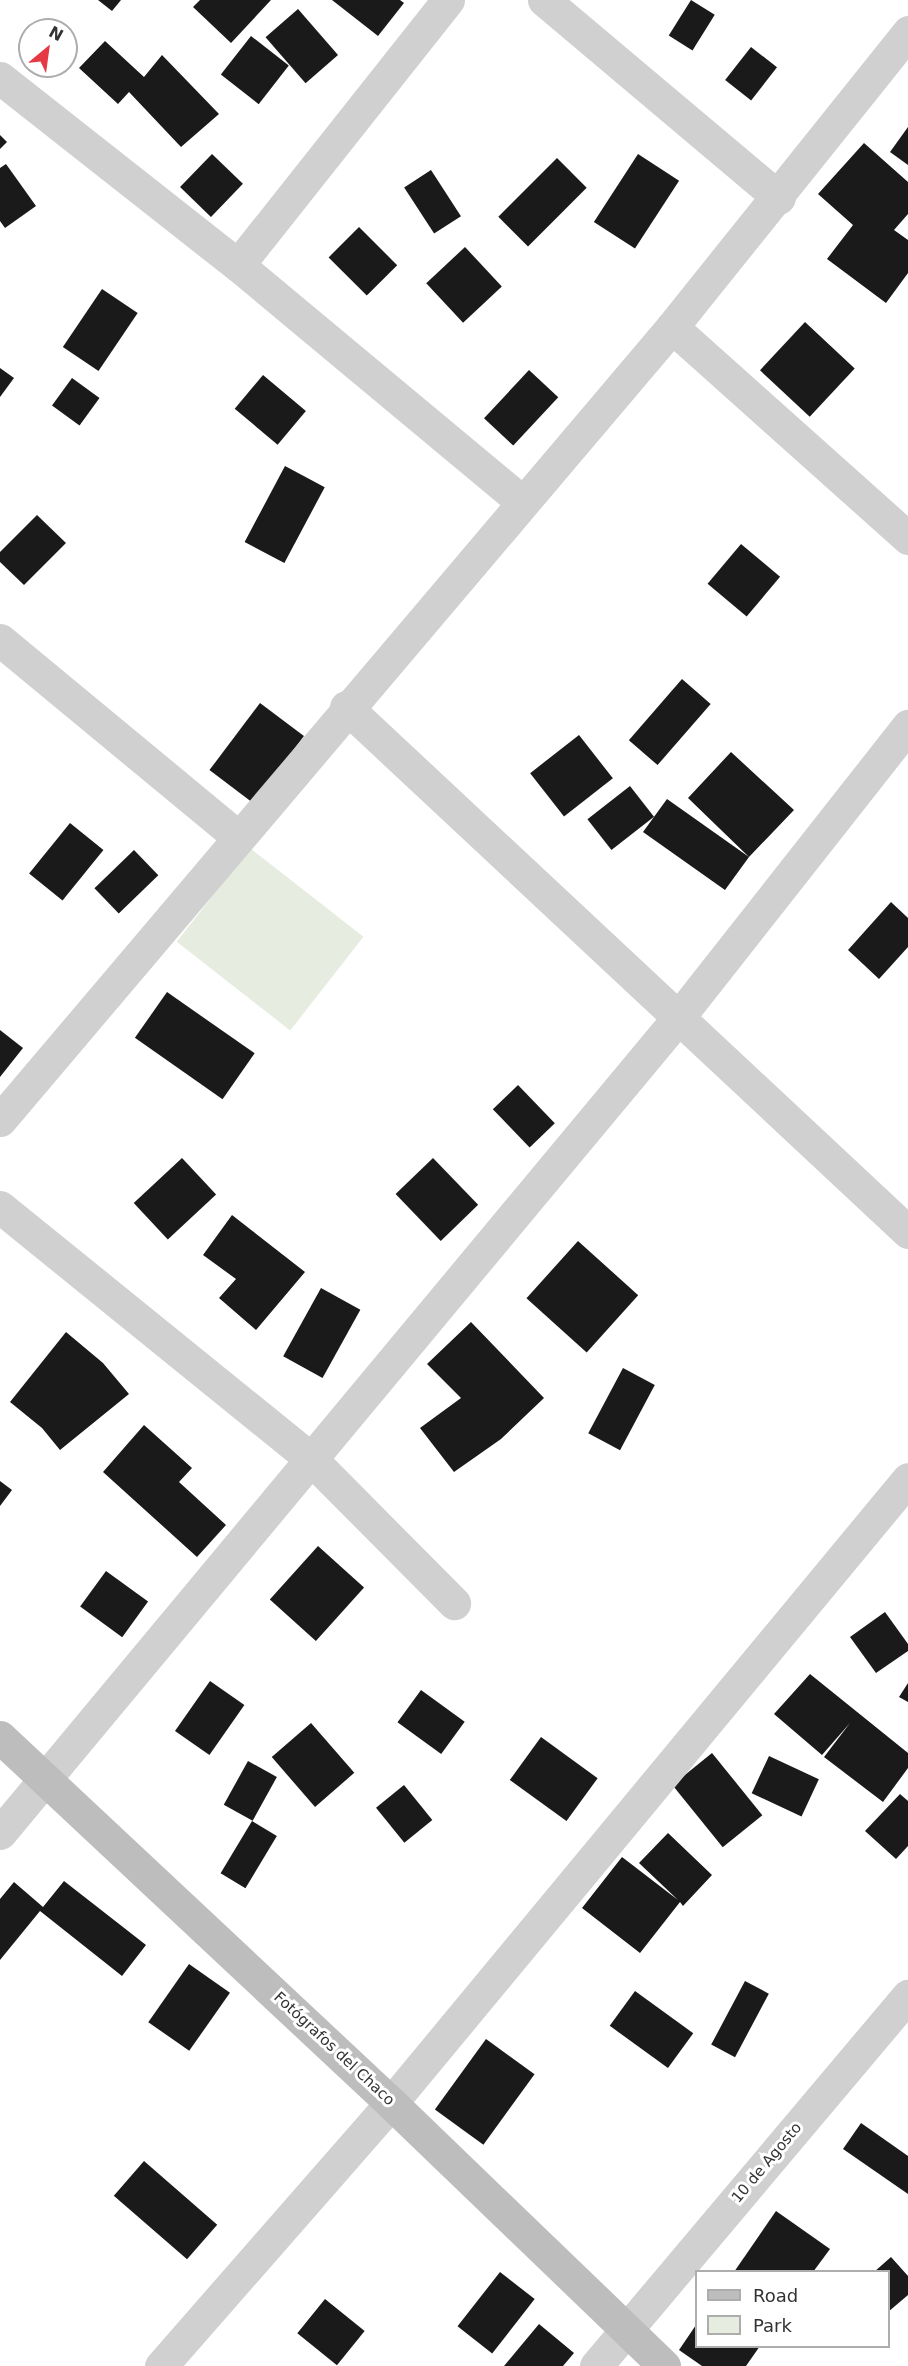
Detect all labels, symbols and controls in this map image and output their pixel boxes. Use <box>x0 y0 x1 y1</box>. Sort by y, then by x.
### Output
north arrow <box>18 18 78 78</box>
text: N <box>46 22 66 45</box>
street label: Fotógrafos del Chaco <box>270 1988 398 2110</box>
street label: 10 de Agosto <box>728 2119 806 2207</box>
legend <box>695 2270 890 2348</box>
text: Road <box>753 2285 798 2306</box>
text: Park <box>753 2315 792 2336</box>

